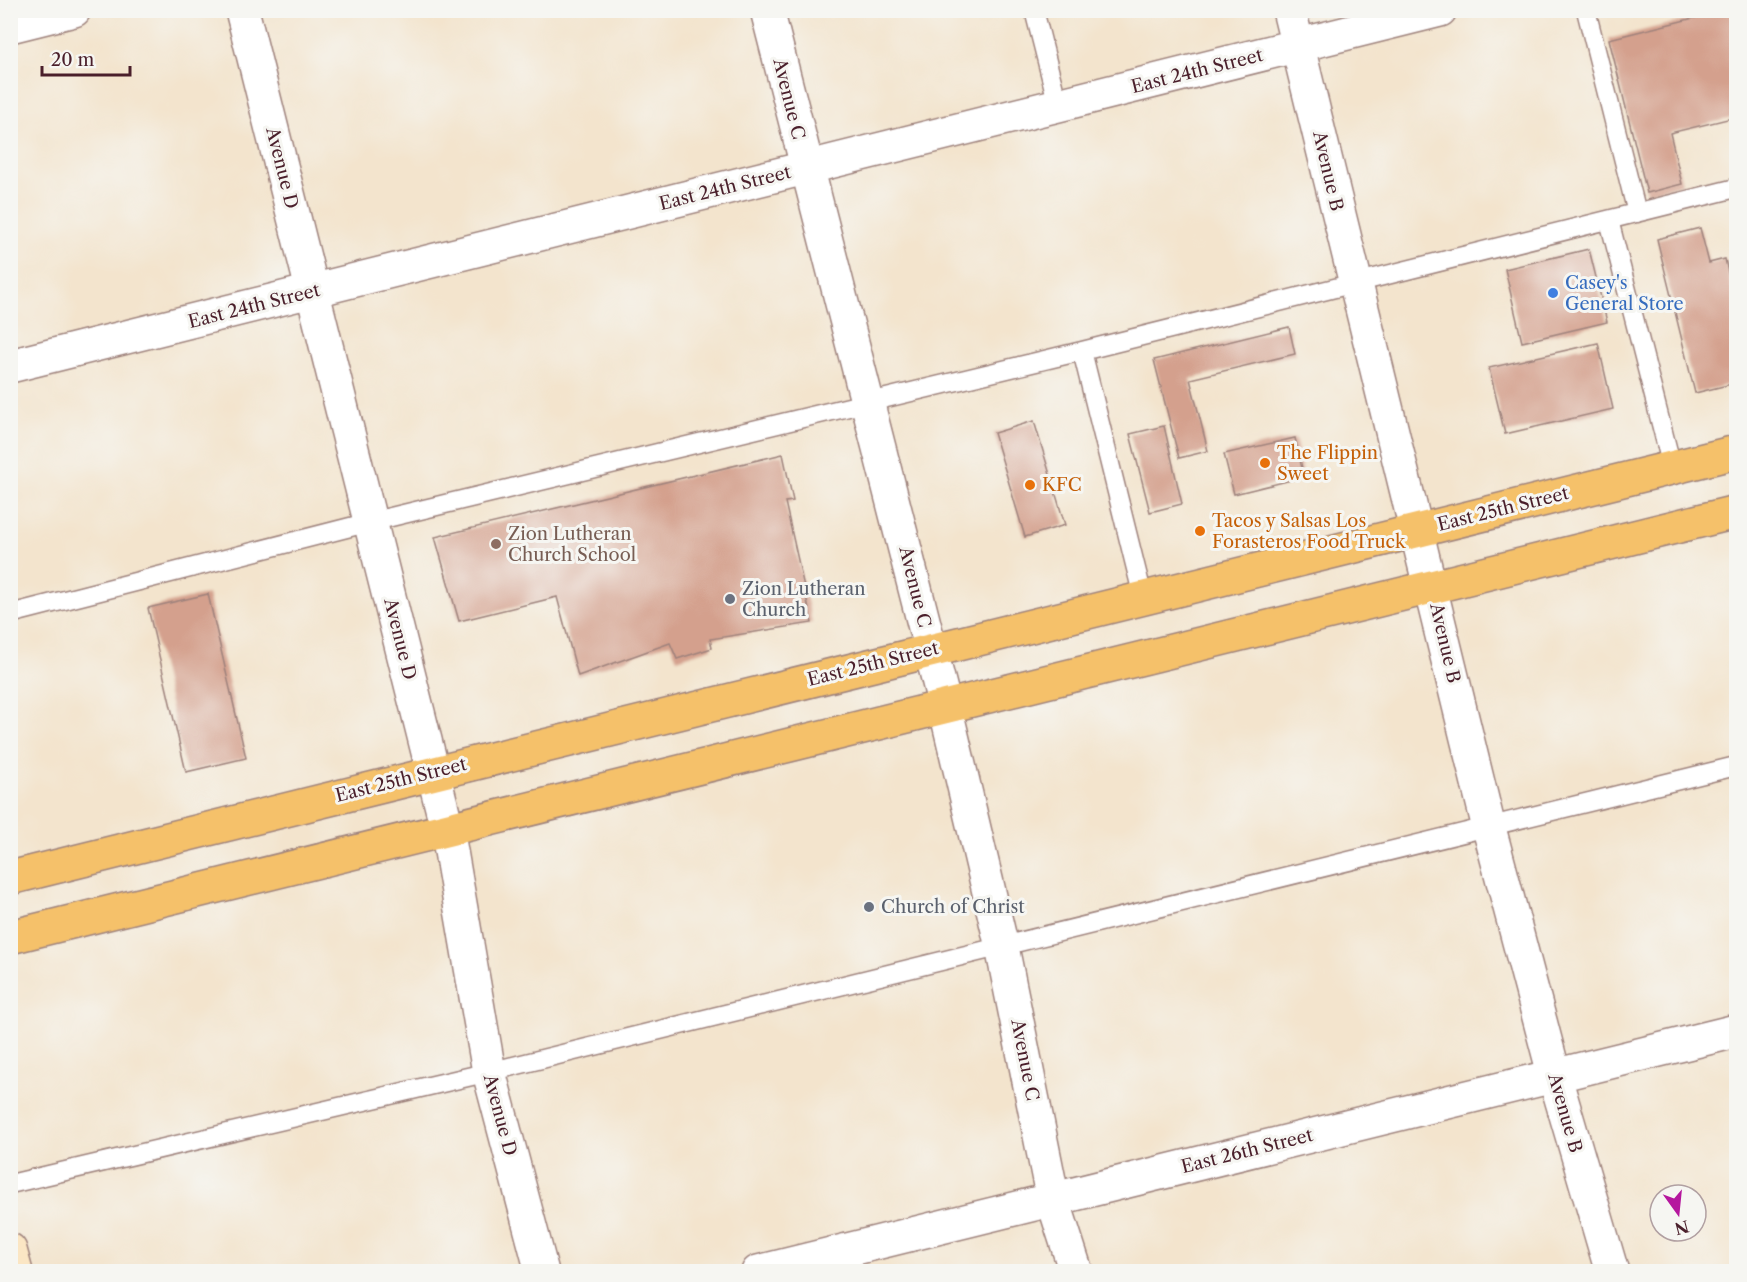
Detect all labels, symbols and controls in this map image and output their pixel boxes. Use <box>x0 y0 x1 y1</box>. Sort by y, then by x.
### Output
scale bar <box>42 39 130 77</box>
street label: East 24th Street <box>1129 44 1266 98</box>
text: 20 m <box>51 49 95 71</box>
street label: Avenue C <box>768 55 810 142</box>
street label: Avenue D <box>261 124 303 211</box>
street label: Avenue B <box>1308 128 1348 213</box>
street label: East 24th Street <box>657 161 794 215</box>
place label: Casey's General Store <box>1565 272 1684 315</box>
street label: East 24th Street <box>186 279 323 333</box>
marker: Casey's General Store <box>1546 286 1560 300</box>
place label: The Flippin Sweet <box>1277 442 1378 485</box>
marker: The Flippin Sweet <box>1258 456 1272 470</box>
place label: KFC <box>1042 474 1082 496</box>
marker: KFC <box>1023 478 1037 492</box>
street label: East 25th Street <box>1435 482 1571 536</box>
place label: Tacos y Salsas Los Forasteros Food Truck <box>1212 510 1407 553</box>
place label: Zion Lutheran Church School <box>508 523 636 566</box>
marker: Tacos y Salsas Los Forasteros Food Truck <box>1193 524 1207 538</box>
marker: Zion Lutheran Church School <box>489 537 503 551</box>
street label: Avenue C <box>894 543 936 630</box>
place label: Zion Lutheran Church <box>742 578 866 621</box>
marker: Zion Lutheran Church <box>723 592 737 606</box>
street label: Avenue D <box>379 595 421 682</box>
street label: Avenue B <box>1425 600 1465 685</box>
street label: East 25th Street <box>805 637 941 691</box>
street label: East 25th Street <box>333 753 469 807</box>
place label: Church of Christ <box>881 896 1025 918</box>
marker: Church of Christ <box>862 900 876 914</box>
street label: Avenue C <box>1006 1016 1044 1103</box>
street label: Avenue B <box>1543 1070 1587 1155</box>
street label: Avenue D <box>478 1071 521 1158</box>
street label: East 26th Street <box>1179 1124 1316 1178</box>
north arrow <box>1648 1183 1708 1243</box>
text: N <box>1672 1216 1691 1239</box>

